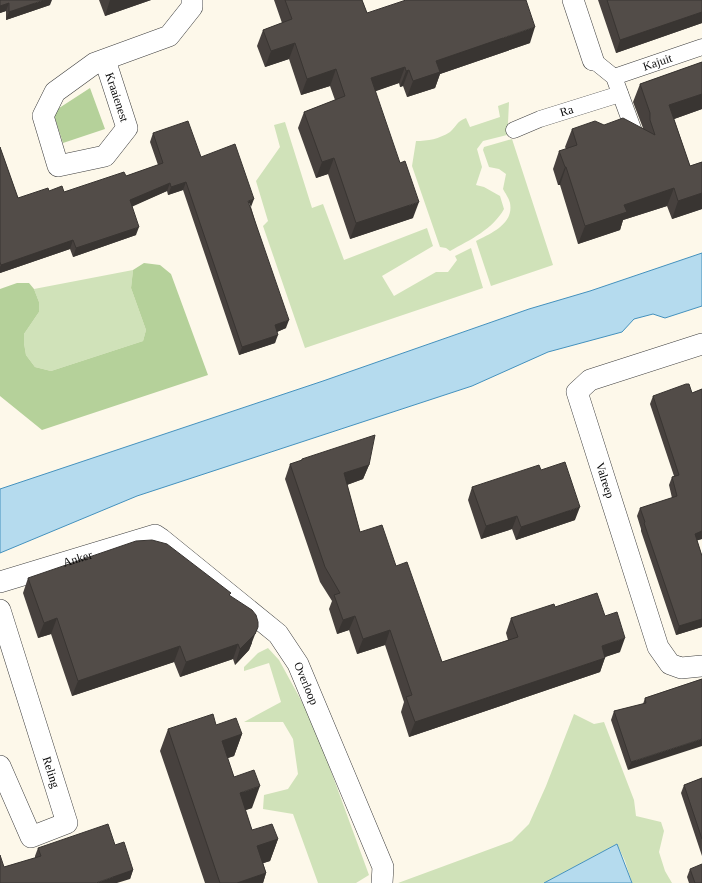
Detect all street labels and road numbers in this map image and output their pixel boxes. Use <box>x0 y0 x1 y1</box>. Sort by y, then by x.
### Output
street label: Kajuit <box>641 50 675 74</box>
street label: Kraaienest <box>102 71 132 124</box>
street label: Ra <box>558 102 576 119</box>
street label: Valreep <box>593 461 617 500</box>
street label: Anker <box>61 547 94 570</box>
street label: Overloop <box>291 660 321 707</box>
street label: Reling <box>40 755 62 790</box>

